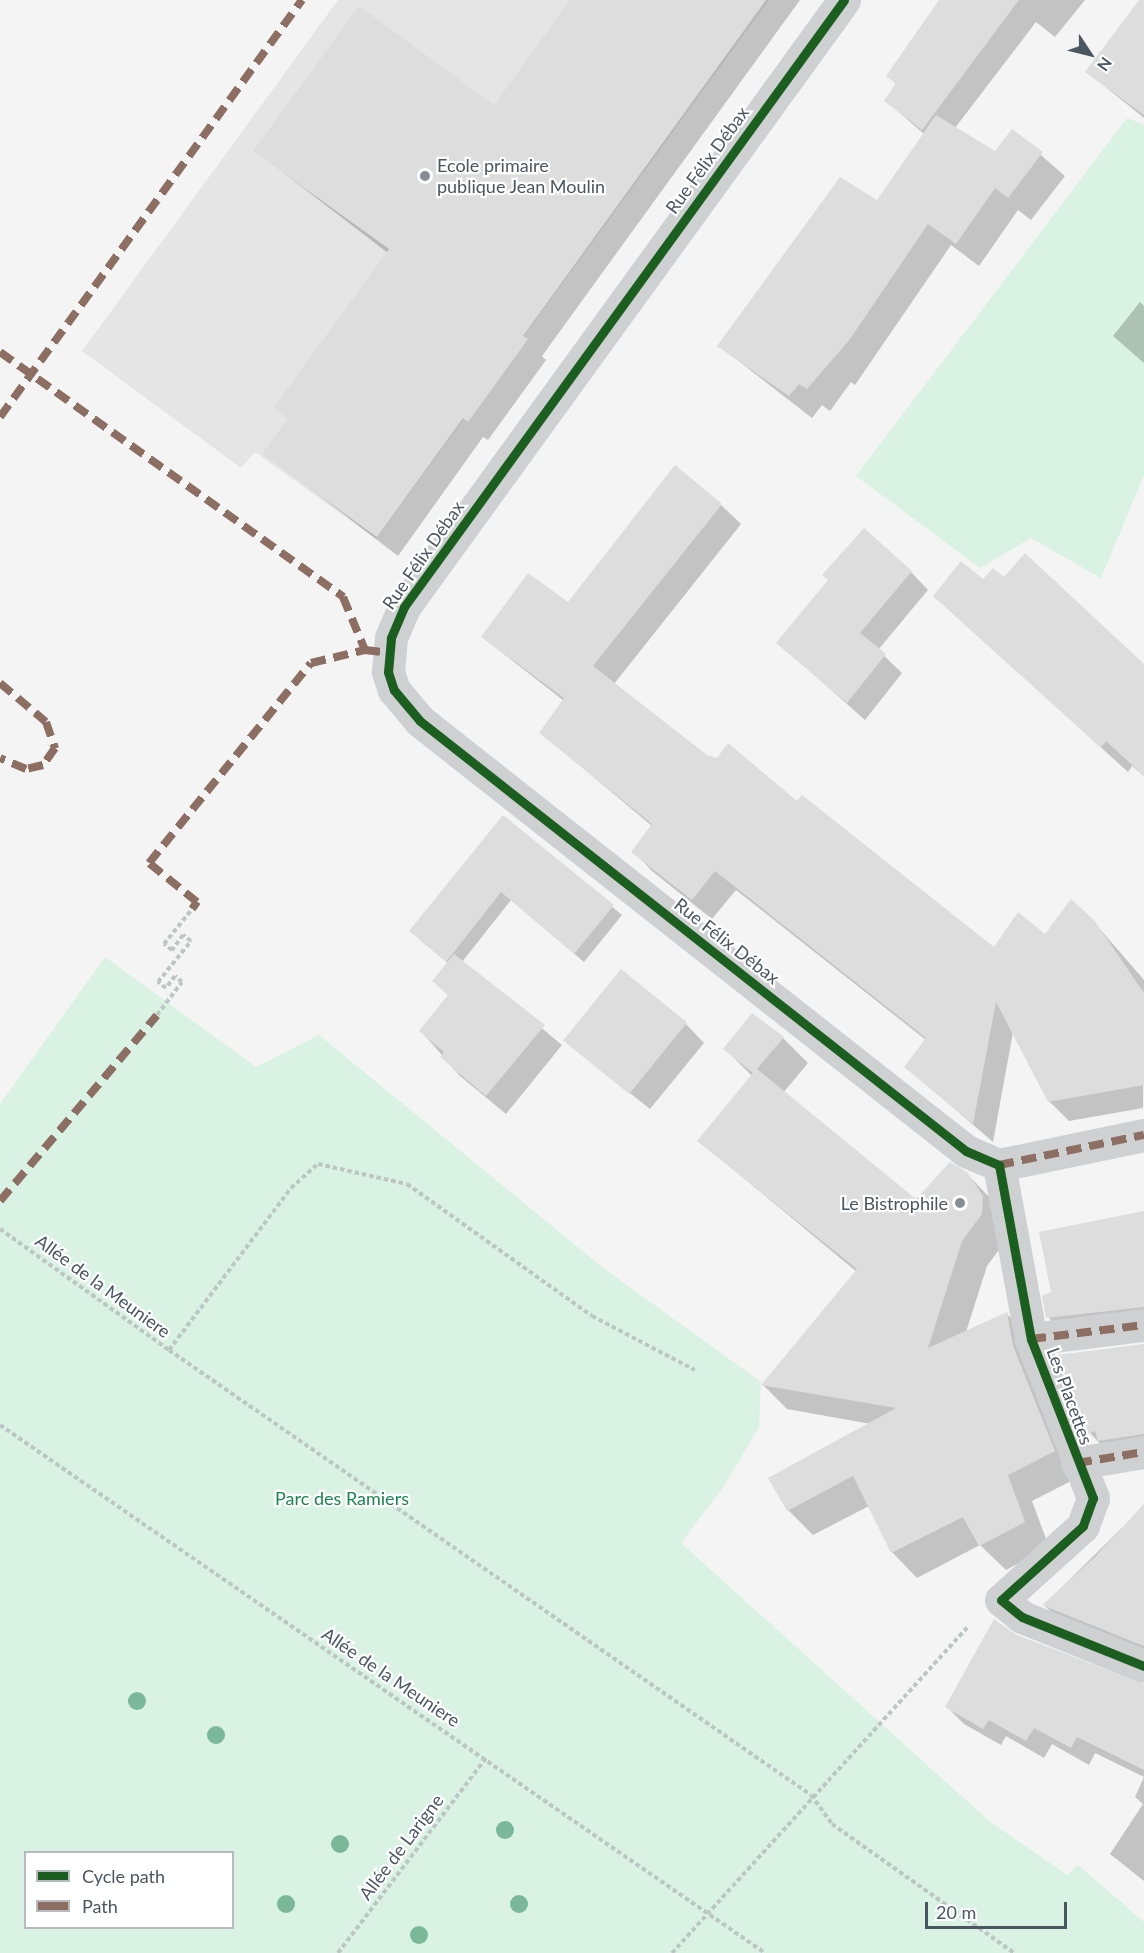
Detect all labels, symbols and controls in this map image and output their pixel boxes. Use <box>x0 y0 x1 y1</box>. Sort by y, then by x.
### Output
north arrow <box>1060 24 1120 84</box>
text: N <box>1094 54 1116 75</box>
street label: Rue Félix Débax <box>661 102 753 218</box>
place label: Ecole primaire publique Jean Moulin <box>437 155 606 198</box>
marker: Ecole primaire publique Jean Moulin <box>418 169 432 183</box>
street label: Rue Félix Débax <box>378 497 468 613</box>
street label: Rue Félix Débax <box>670 893 784 989</box>
place label: Le Bistrophile <box>841 1192 948 1214</box>
marker: Le Bistrophile <box>953 1196 967 1210</box>
street label: Allée de la Meuniere <box>31 1230 175 1342</box>
street label: Les Placettes <box>1042 1344 1098 1448</box>
park label: Parc des Ramiers <box>275 1487 409 1509</box>
street label: Allée de la Meuniere <box>318 1623 464 1731</box>
street label: Allée de Larigne <box>354 1790 448 1904</box>
legend <box>24 1851 234 1929</box>
text: Cycle path <box>82 1865 165 1887</box>
scale bar <box>928 1890 1070 1928</box>
text: Path <box>82 1895 118 1917</box>
text: 20 m <box>936 1901 976 1923</box>

